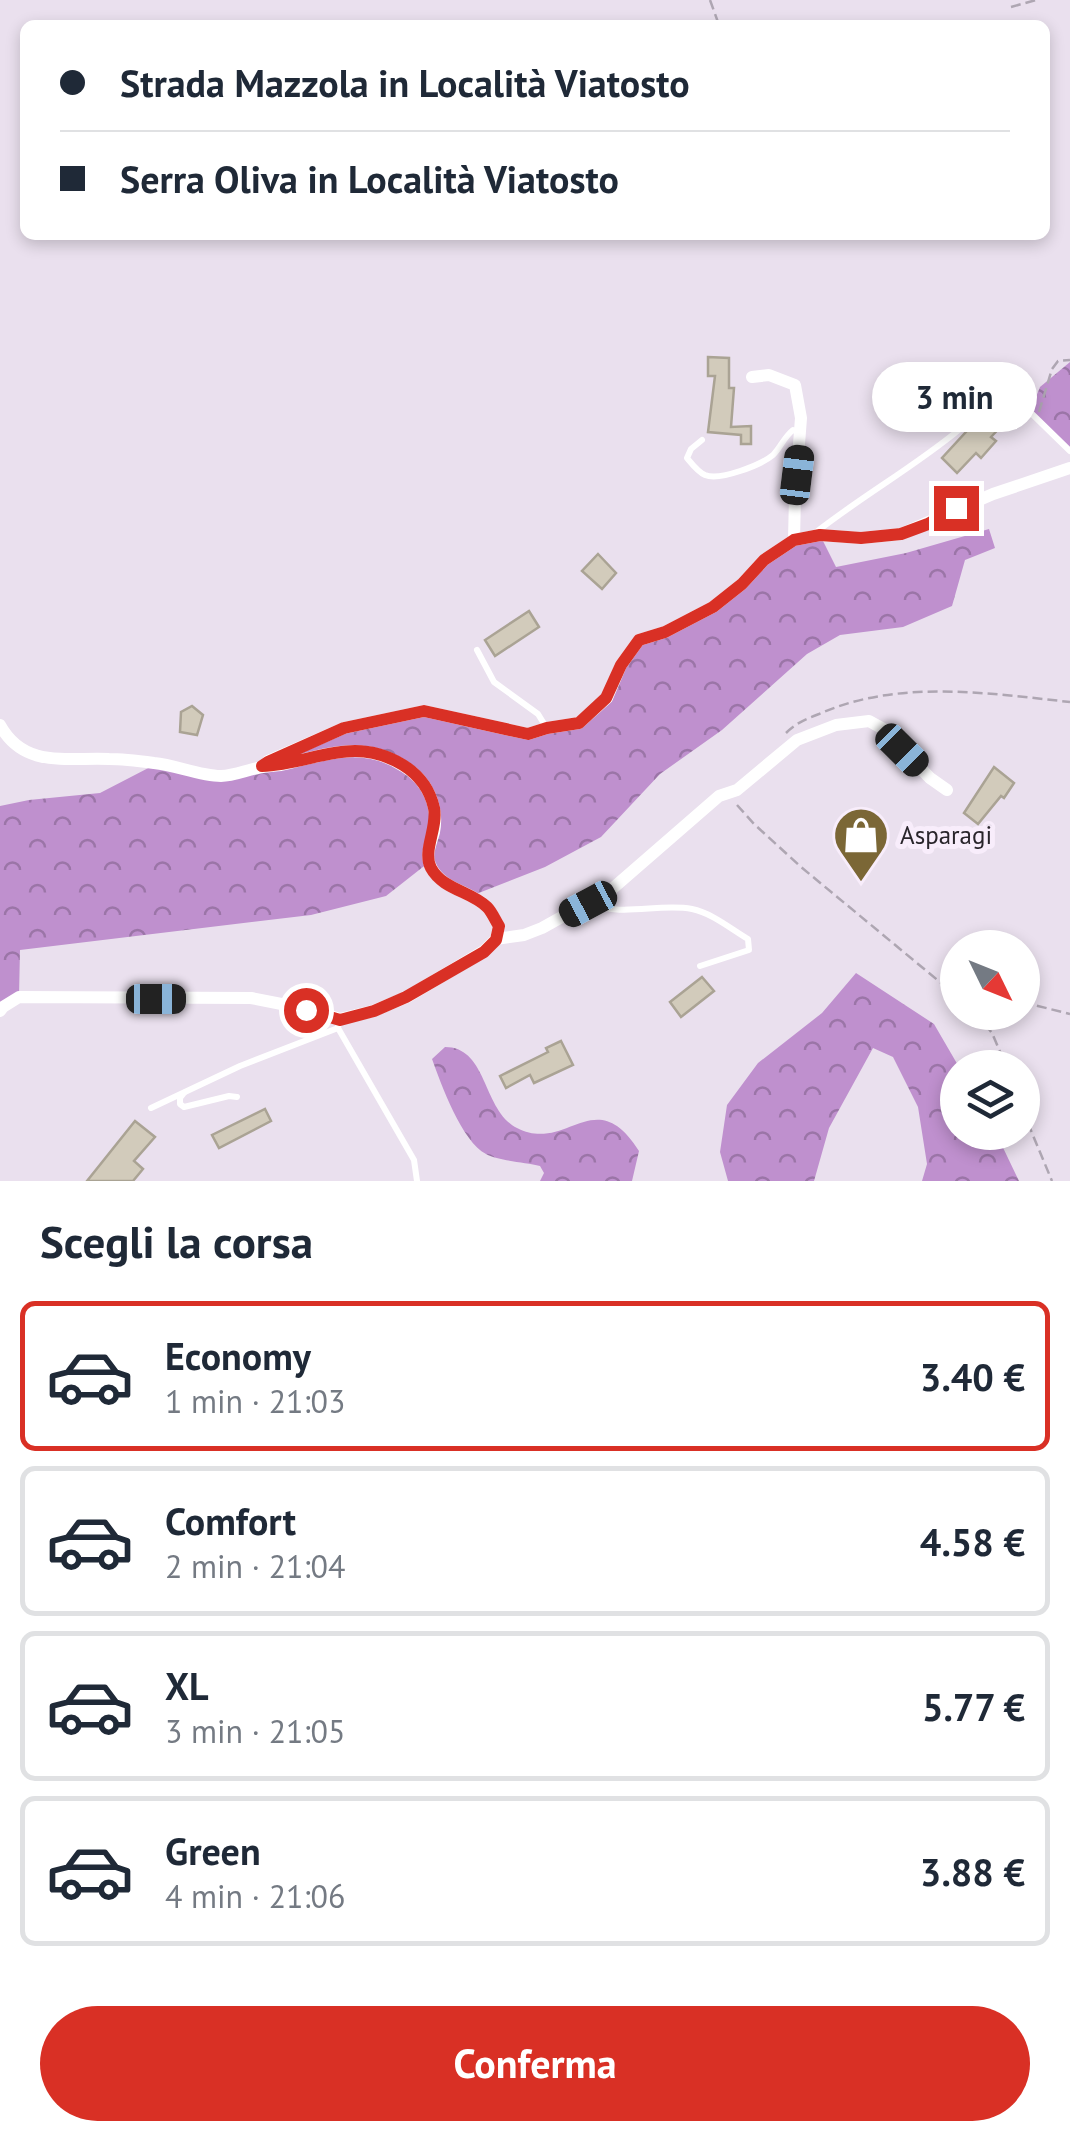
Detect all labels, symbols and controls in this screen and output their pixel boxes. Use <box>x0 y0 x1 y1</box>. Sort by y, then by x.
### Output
text: Strada Mazzola in Località Viatosto <box>120 58 690 107</box>
text: Serra Oliva in Località Viatosto <box>120 154 619 203</box>
callout: 3 min <box>874 363 1038 433</box>
text: 3 min <box>915 376 994 418</box>
car <box>778 443 816 507</box>
route end <box>934 486 979 531</box>
car <box>870 718 934 782</box>
shop icon: Asparagi <box>831 805 891 884</box>
place label: Asparagi <box>900 819 992 851</box>
car <box>554 877 622 931</box>
north arrow <box>940 930 1040 1030</box>
map controls <box>940 930 1040 1150</box>
car <box>126 984 186 1014</box>
route start <box>284 988 329 1033</box>
button: layers <box>940 1050 1040 1150</box>
text: Scegli la corsa <box>40 1212 313 1270</box>
icon: car <box>45 1331 135 1421</box>
text: Economy <box>165 1331 311 1380</box>
text: 3.40 € <box>920 1352 1025 1401</box>
text: 1 min · 21:03 <box>165 1380 345 1422</box>
icon: car <box>45 1496 135 1586</box>
text: Comfort <box>165 1496 296 1545</box>
text: 4.58 € <box>920 1517 1025 1566</box>
text: 2 min · 21:04 <box>165 1545 345 1587</box>
icon: car <box>45 1661 135 1751</box>
text: XL <box>165 1661 209 1710</box>
text: 5.77 € <box>922 1682 1025 1731</box>
text: 3 min · 21:05 <box>165 1710 345 1752</box>
icon: car <box>45 1826 135 1916</box>
text: Green <box>165 1826 261 1875</box>
text: 3.88 € <box>920 1847 1025 1896</box>
text: 4 min · 21:06 <box>165 1875 345 1917</box>
button: Conferma <box>40 2006 1030 2121</box>

